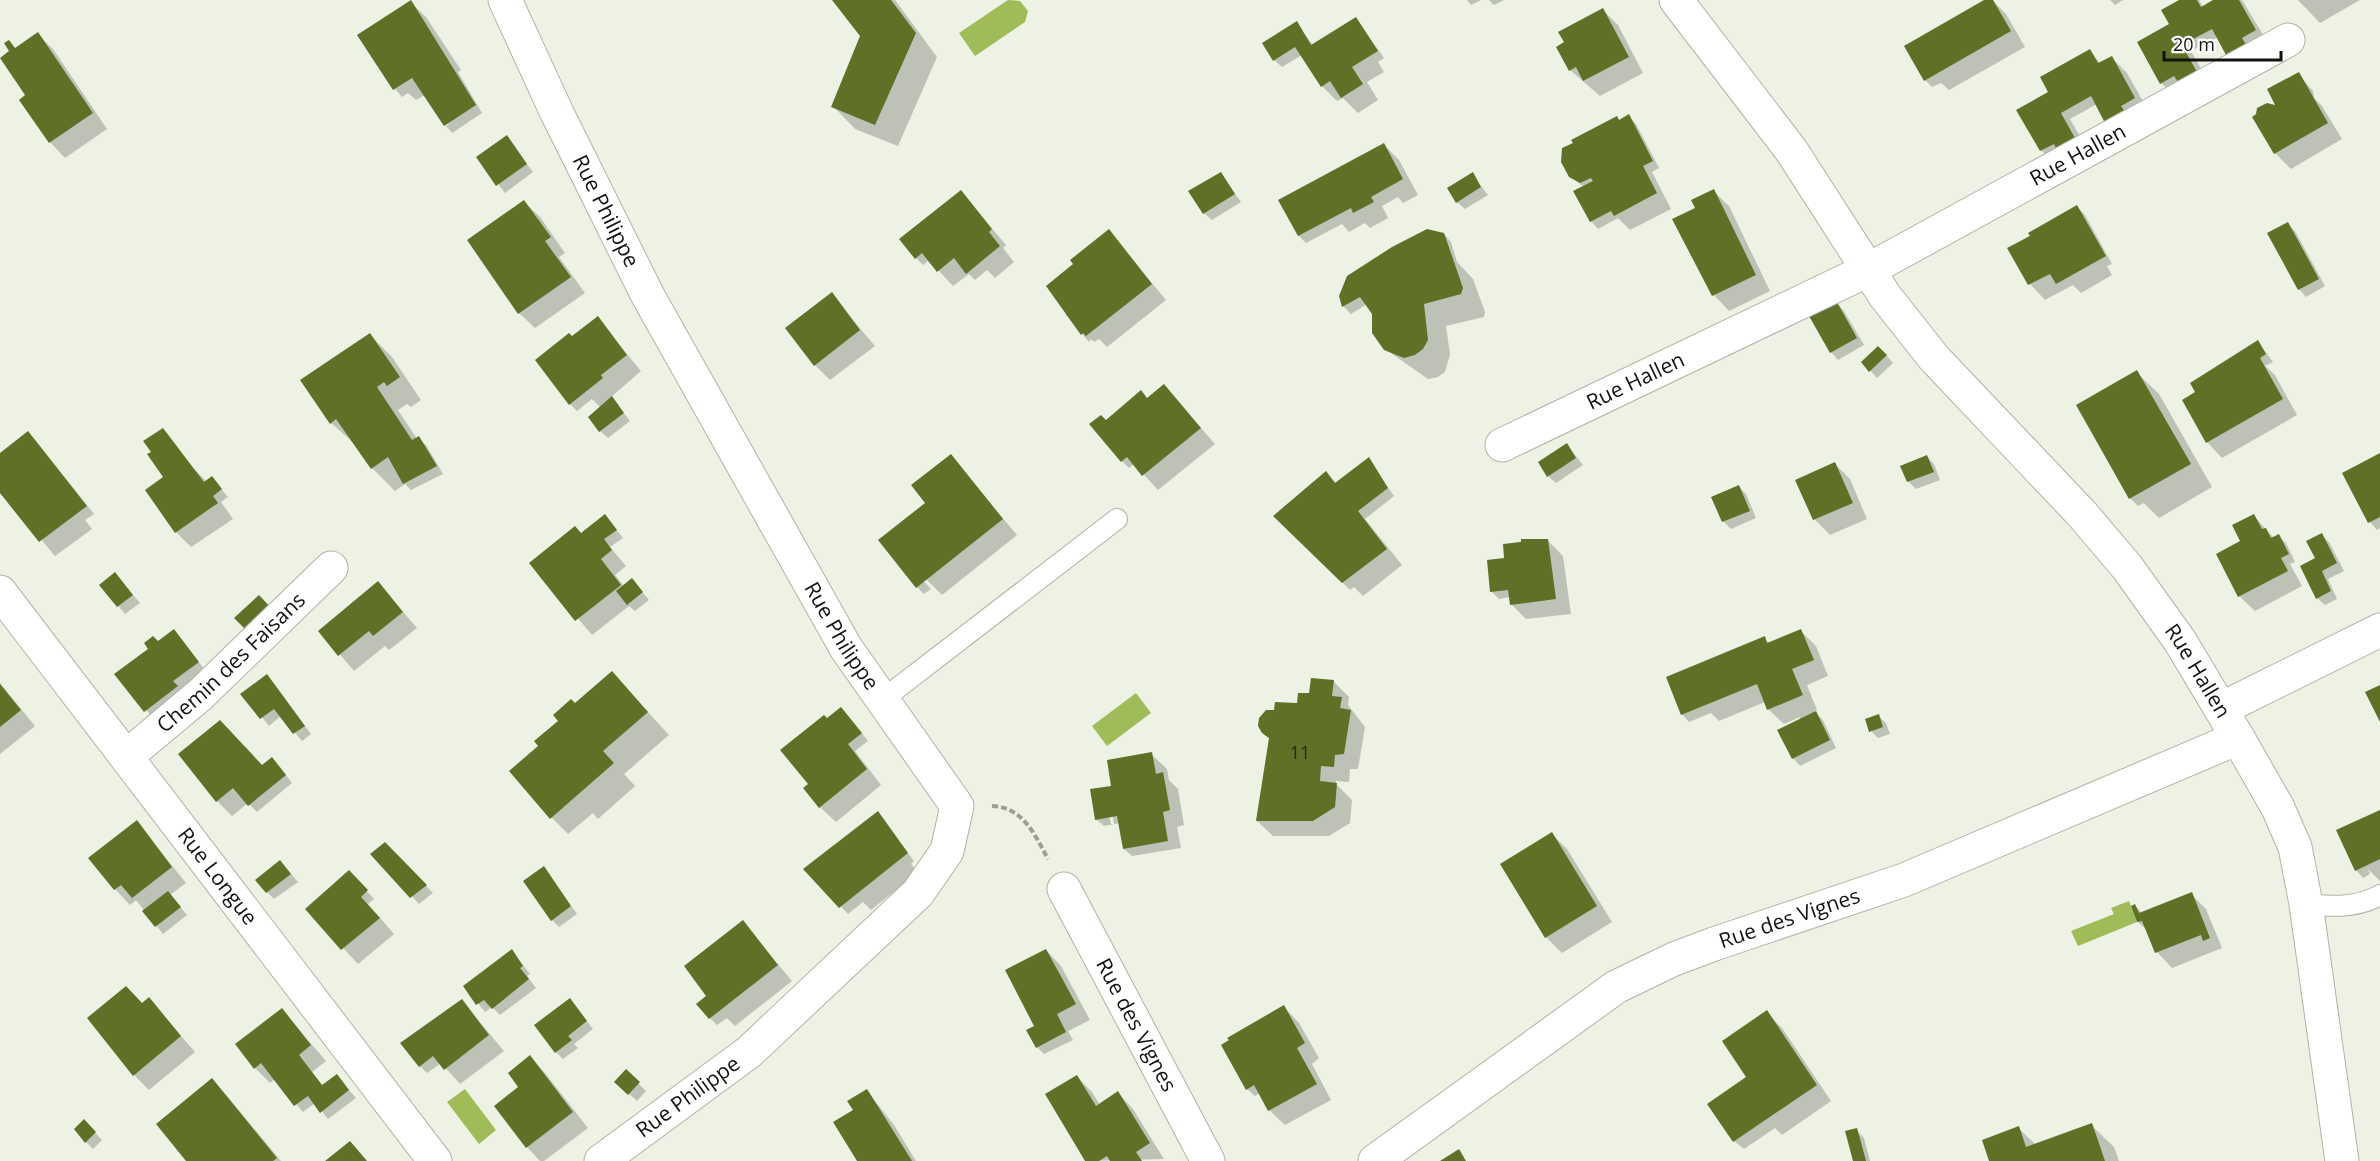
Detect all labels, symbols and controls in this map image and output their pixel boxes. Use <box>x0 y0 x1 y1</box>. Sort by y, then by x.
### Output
scale bar <box>2164 24 2281 62</box>
text: 20 m <box>2173 32 2215 56</box>
street label: Rue Hallen <box>2024 117 2130 192</box>
street label: Rue Philippe <box>567 150 646 272</box>
street label: Rue Hallen <box>1581 345 1689 416</box>
street label: Rue Philippe <box>799 576 886 695</box>
street label: Chemin des Faisans <box>151 586 311 738</box>
street label: Rue Hallen <box>2159 618 2238 723</box>
house number: 11 <box>1290 740 1310 764</box>
street label: Rue Longue <box>172 821 264 930</box>
street label: Rue des Vignes <box>1715 881 1863 954</box>
street label: Rue des Vignes <box>1090 953 1184 1096</box>
street label: Rue Philippe <box>630 1049 745 1143</box>

